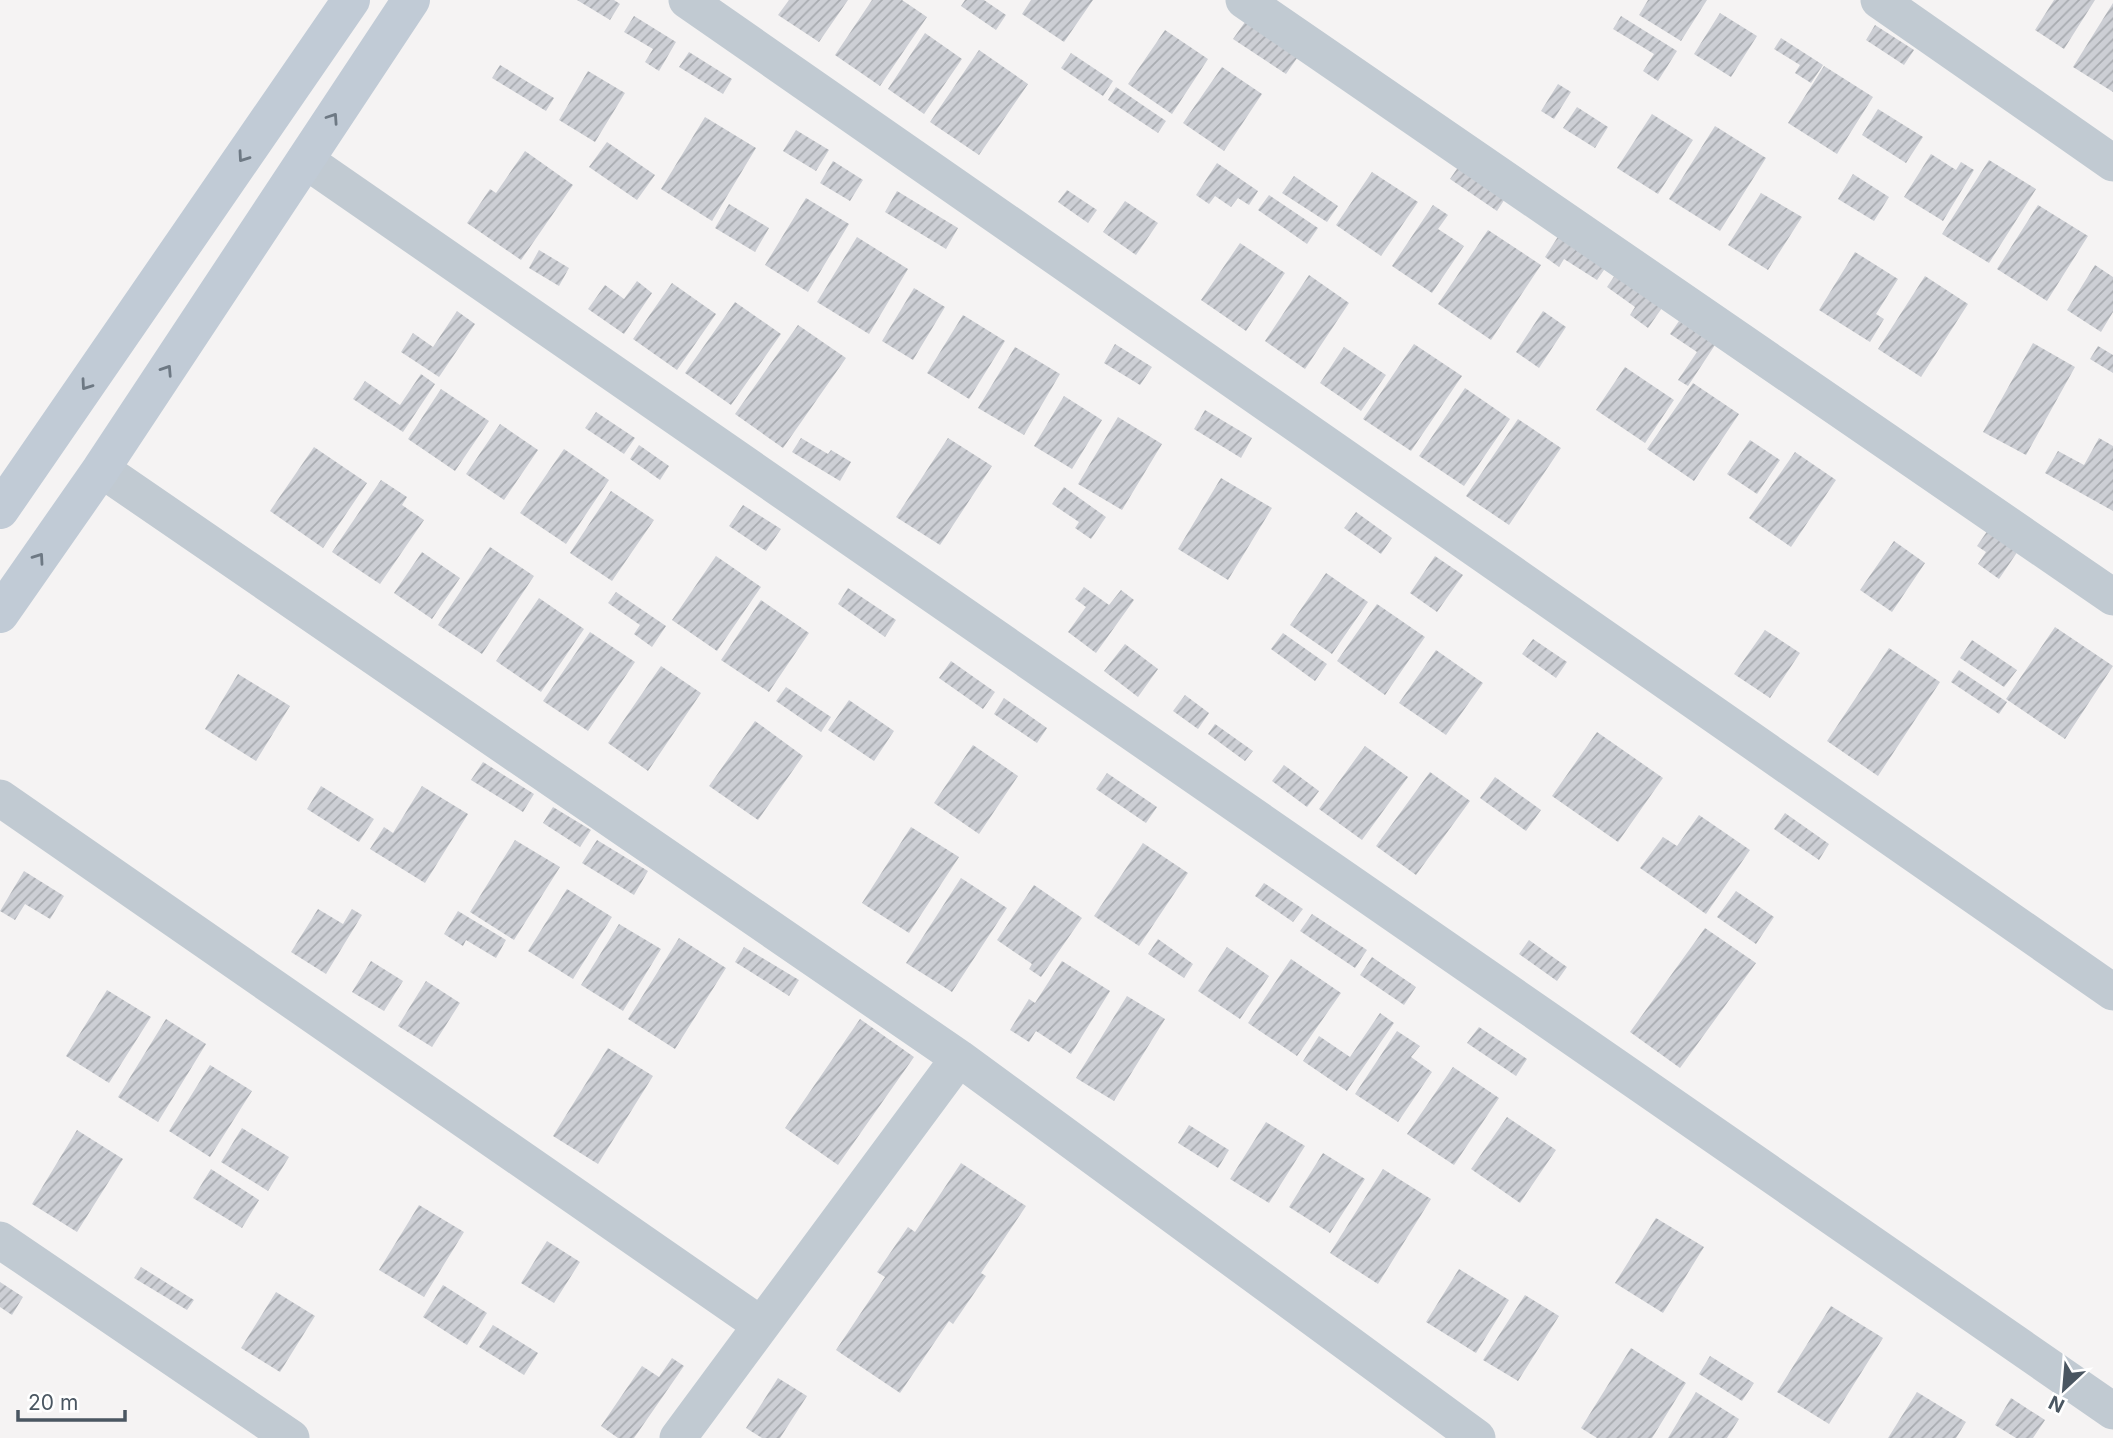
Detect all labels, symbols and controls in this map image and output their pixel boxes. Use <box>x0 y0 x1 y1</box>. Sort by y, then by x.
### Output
one-way arrow <box>324 113 337 126</box>
one-way arrow <box>239 149 251 162</box>
one-way arrow <box>158 364 171 377</box>
one-way arrow <box>82 377 94 390</box>
one-way arrow <box>31 553 43 566</box>
north arrow <box>2029 1354 2099 1424</box>
scale bar <box>18 1378 124 1422</box>
text: 20 m <box>28 1390 78 1415</box>
text: N <box>2045 1390 2068 1417</box>

